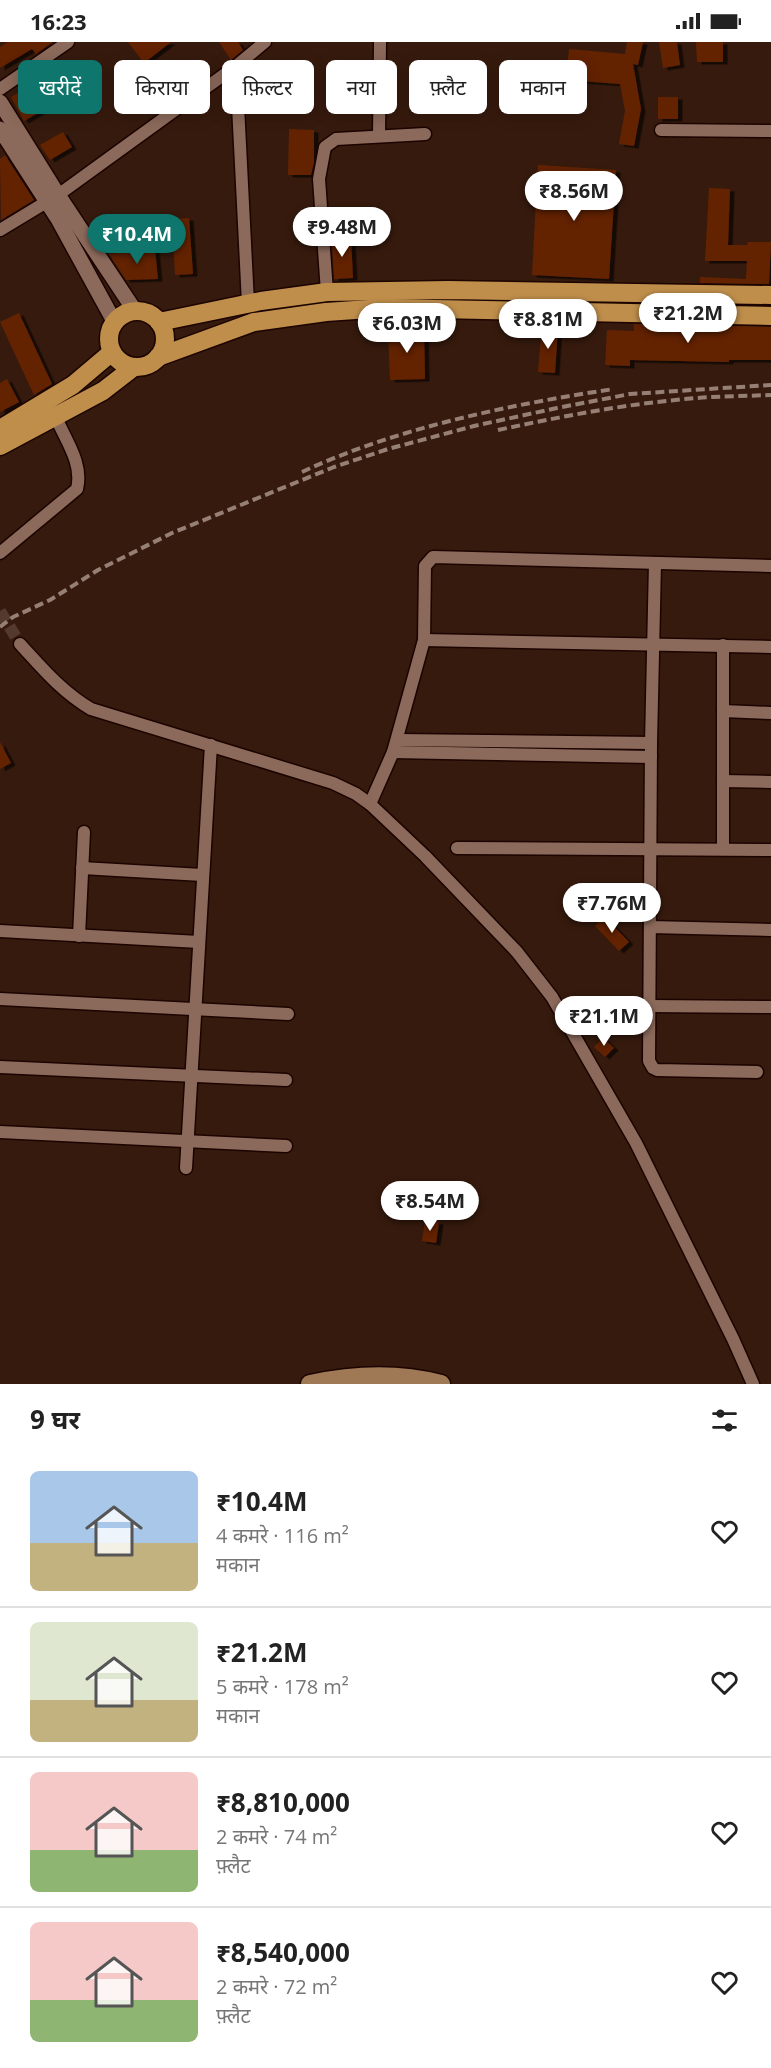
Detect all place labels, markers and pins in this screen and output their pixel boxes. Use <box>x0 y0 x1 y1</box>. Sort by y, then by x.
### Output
pin: ₹8.56M <box>525 171 623 222</box>
pin: ₹9.48M <box>293 207 391 258</box>
pin: ₹10.4M <box>88 214 186 265</box>
pin: ₹21.2M <box>639 293 737 344</box>
pin: ₹8.81M <box>499 299 597 350</box>
pin: ₹6.03M <box>358 303 456 354</box>
pin: ₹7.76M <box>563 883 661 934</box>
pin: ₹21.1M <box>555 996 653 1047</box>
pin: ₹8.54M <box>381 1181 479 1232</box>

